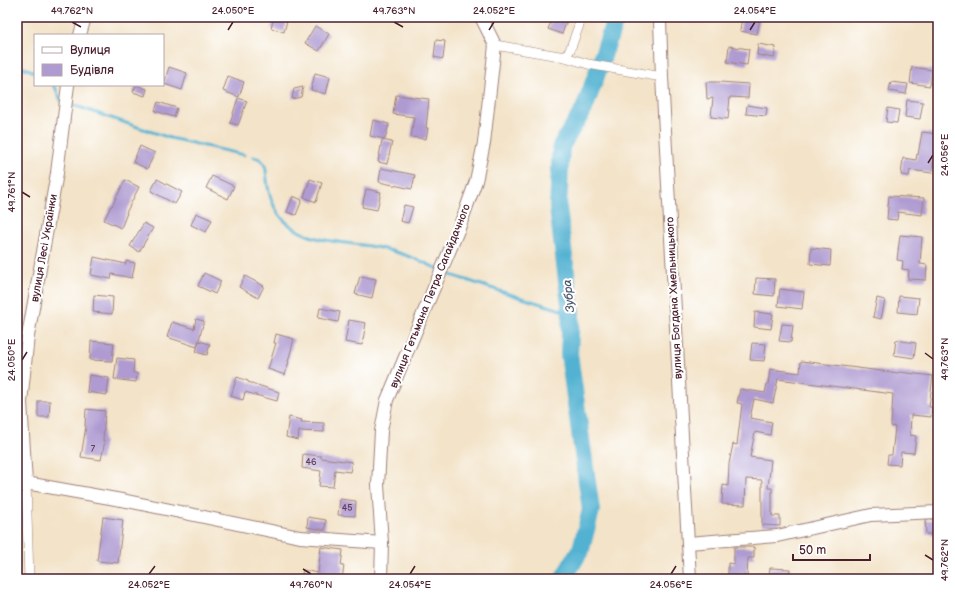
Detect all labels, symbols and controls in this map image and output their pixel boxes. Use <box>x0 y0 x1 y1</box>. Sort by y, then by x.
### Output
text: 49.762°N <box>51 5 93 17</box>
text: 24.050°E <box>212 5 255 17</box>
text: 49.763°N <box>373 5 415 17</box>
text: 24.052°E <box>473 5 515 17</box>
text: 24.054°E <box>734 5 777 17</box>
legend <box>34 34 164 86</box>
text: Вулиця <box>70 43 111 58</box>
text: Будівля <box>70 63 114 78</box>
text: 24.056°E <box>939 133 951 176</box>
text: 49.761°N <box>6 172 18 212</box>
street label: вулиця Лесі Українки <box>28 193 60 303</box>
street label: вулиця Гетьмана Петра Сагайдачного <box>387 202 473 390</box>
street label: вулиця Богдана Хмельницького <box>663 216 685 379</box>
water label: Зубра <box>560 279 578 313</box>
text: 24.050°E <box>6 338 18 381</box>
text: 49.763°N <box>939 338 951 380</box>
house number: 7 <box>91 444 96 455</box>
house number: 46 <box>306 457 317 468</box>
house number: 45 <box>342 503 352 514</box>
scale bar <box>793 536 870 562</box>
text: 49.762°N <box>939 539 951 581</box>
text: 50 m <box>799 543 826 558</box>
text: 24.052°E <box>128 579 170 591</box>
text: 49.760°N <box>290 579 332 591</box>
text: 24.054°E <box>389 579 432 591</box>
text: 24.056°E <box>650 579 693 591</box>

